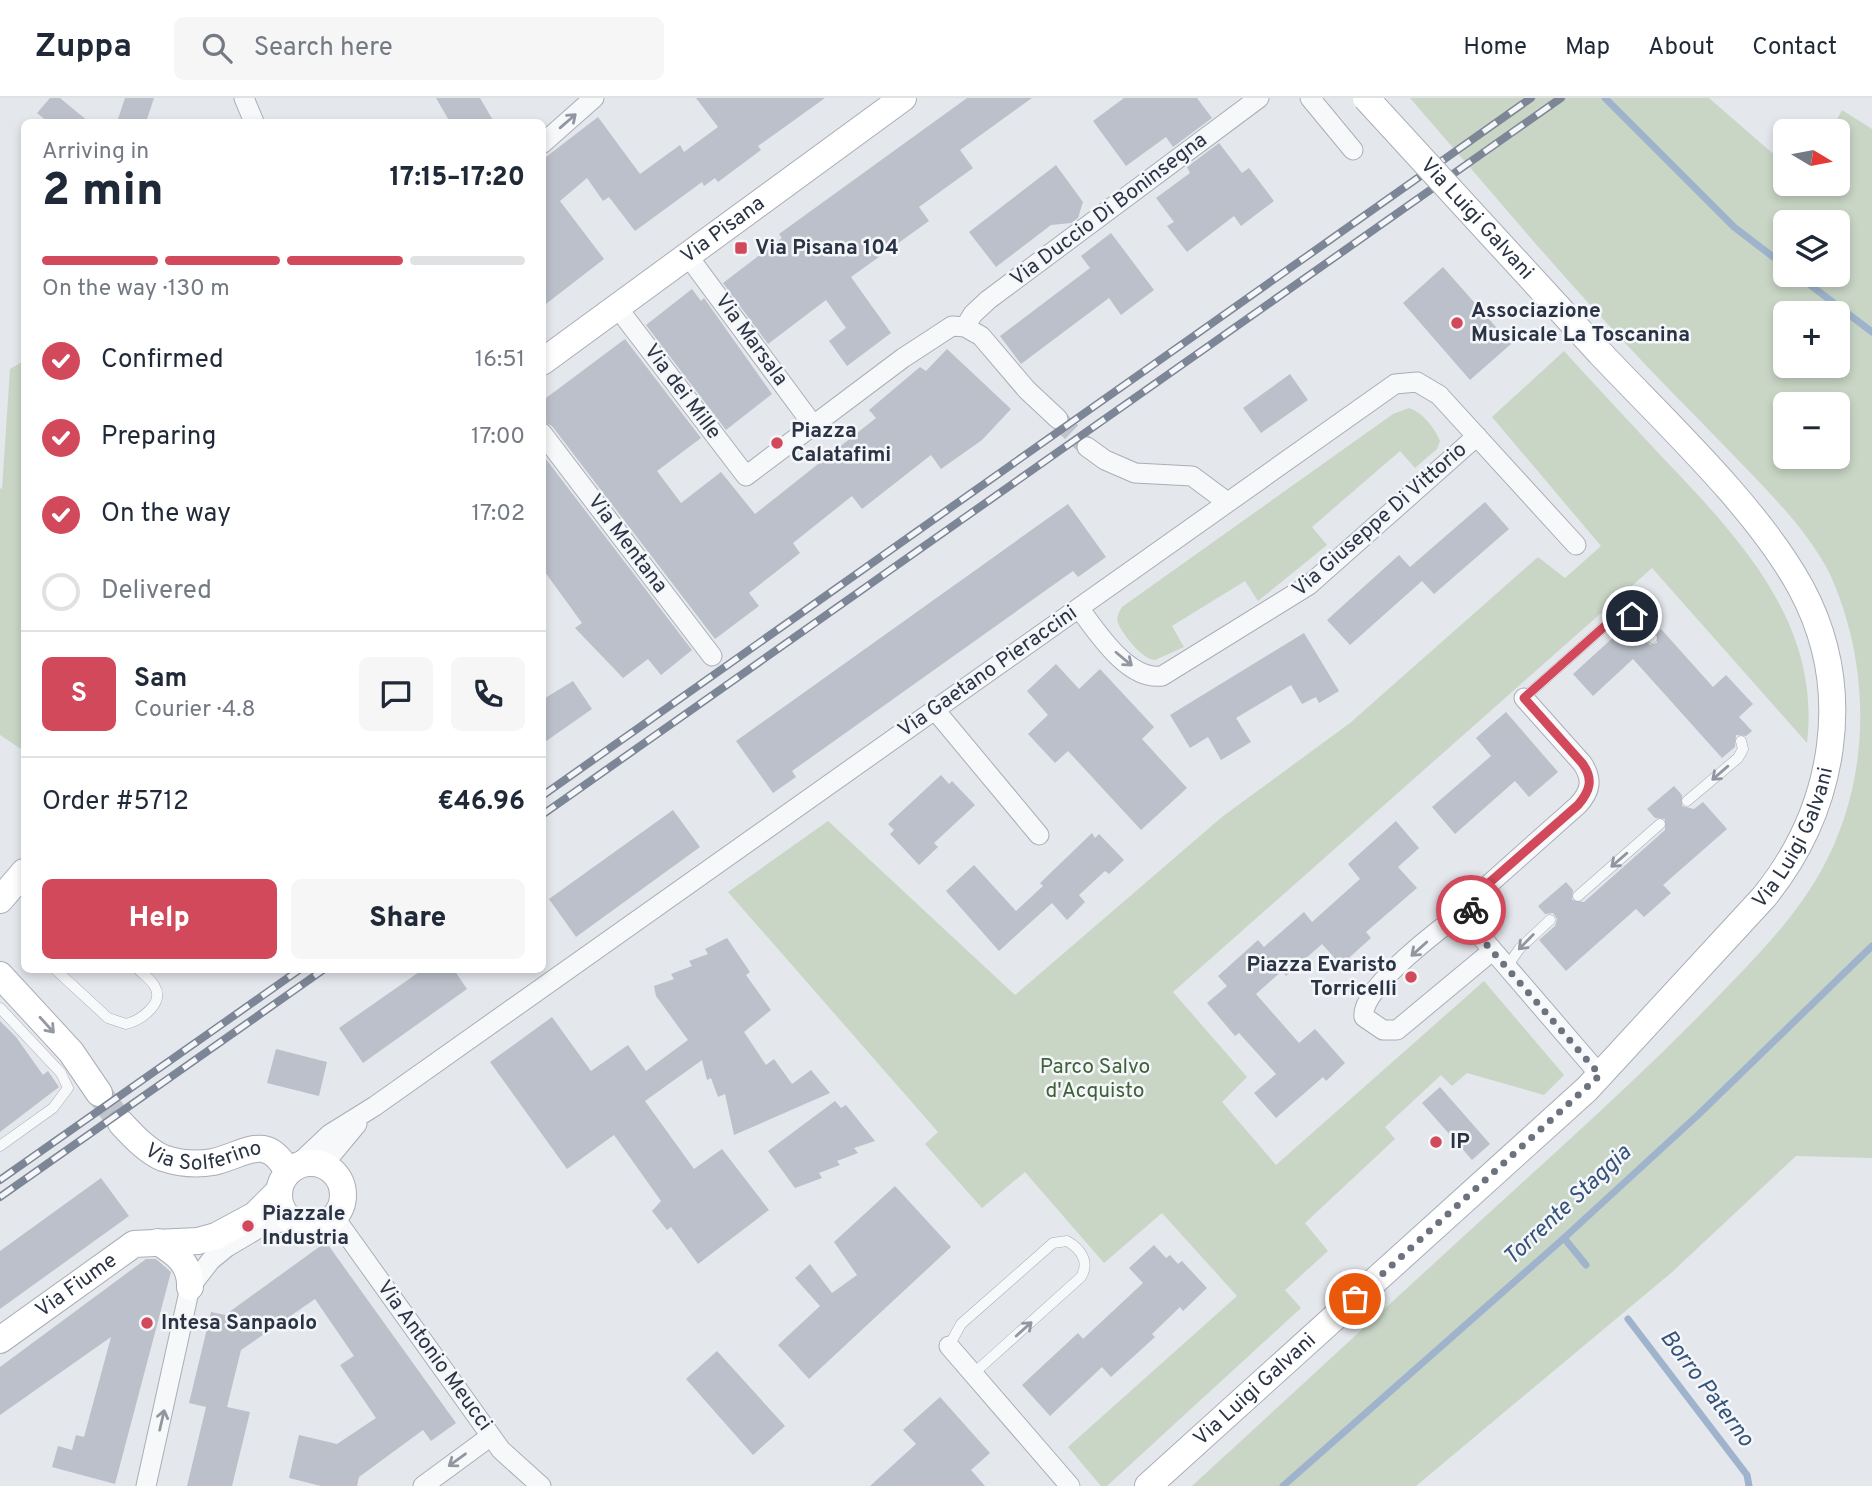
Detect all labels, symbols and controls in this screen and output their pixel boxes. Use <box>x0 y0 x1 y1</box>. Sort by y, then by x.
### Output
search box <box>174 17 664 80</box>
text: Zuppa <box>35 27 132 69</box>
icon: search <box>198 29 236 67</box>
text: Search here <box>254 32 393 65</box>
text: Home <box>1463 33 1527 63</box>
text: Map <box>1565 33 1610 63</box>
text: About <box>1648 33 1714 63</box>
text: Contact <box>1752 33 1837 63</box>
one-way arrow <box>559 113 577 129</box>
north arrow <box>1773 119 1850 196</box>
map controls <box>1773 119 1850 469</box>
street label: Via Duccio Di Boninsegna <box>1005 127 1213 293</box>
text: Arriving in <box>42 138 149 167</box>
street label: Via Luigi Galvani <box>1414 152 1540 285</box>
text: 17:15–17:20 <box>389 162 525 195</box>
text: 2 min <box>42 163 164 222</box>
street label: Via Pisana <box>675 190 770 269</box>
button: layers <box>1773 210 1850 287</box>
place label: Via Pisana 104 <box>755 235 899 262</box>
marker: Via Pisana 104 <box>733 240 749 256</box>
text: On the way · 130 m <box>42 275 230 304</box>
street label: Via Marsala <box>708 288 794 392</box>
place label: Associazione Musicale La Toscanina <box>1471 298 1690 349</box>
button: + <box>1773 301 1850 378</box>
marker: Associazione Musicale La Toscanina <box>1449 315 1465 331</box>
street label: Via dei Mille <box>637 339 727 445</box>
icon: check <box>42 342 80 380</box>
text: Confirmed <box>101 344 224 377</box>
text: 16:51 <box>475 346 525 375</box>
button: − <box>1773 392 1850 469</box>
place label: Piazza Calatafimi <box>791 418 891 469</box>
icon: check <box>42 419 80 457</box>
text: Preparing <box>101 421 216 454</box>
text: 17:00 <box>471 423 525 452</box>
marker: Piazza Calatafimi <box>769 435 785 451</box>
street label: Via Giuseppe Di Vittorio <box>1287 437 1473 603</box>
street label: Via Mentana <box>581 489 673 599</box>
icon: check <box>42 496 80 534</box>
text: On the way <box>101 498 231 531</box>
text: 17:02 <box>471 500 525 529</box>
text: Delivered <box>101 575 212 608</box>
pin <box>1602 586 1662 646</box>
icon: home <box>1613 597 1651 635</box>
street label: Via Gaetano Pieraccini <box>893 600 1083 744</box>
one-way arrow <box>1115 651 1133 667</box>
button: chat <box>359 657 433 731</box>
button: phone <box>451 657 525 731</box>
text: Sam <box>134 663 187 696</box>
text: S <box>71 678 87 711</box>
text: Courier · 4.8 <box>134 696 255 725</box>
street label: Via Luigi Galvani <box>1747 765 1840 914</box>
one-way arrow <box>1711 766 1729 781</box>
text: Order #5712 <box>42 786 189 819</box>
text: €46.96 <box>438 786 525 819</box>
one-way arrow <box>1611 852 1629 868</box>
courier <box>1436 875 1506 945</box>
button: Help <box>42 879 277 959</box>
button: Share <box>291 879 525 959</box>
icon: bike <box>1452 891 1490 929</box>
one-way arrow <box>1518 933 1535 950</box>
one-way arrow <box>1410 941 1428 957</box>
place label: Piazza Evaristo Torricelli <box>1247 952 1397 1003</box>
marker: Piazza Evaristo Torricelli <box>1403 969 1419 985</box>
one-way arrow <box>39 1016 55 1034</box>
park label: Parco Salvo d'Acquisto <box>1040 1054 1150 1105</box>
place label: IP <box>1450 1129 1470 1156</box>
marker: IP <box>1428 1134 1444 1150</box>
street label: Via Solferino <box>139 1135 263 1177</box>
water label: Torrente Staggia <box>1498 1139 1638 1273</box>
place label: Piazzale Industria <box>262 1201 349 1252</box>
marker: Piazzale Industria <box>240 1218 256 1234</box>
street label: Via Fiume <box>31 1247 122 1323</box>
pin <box>1325 1269 1385 1329</box>
street label: Via Antonio Meucci <box>370 1275 498 1437</box>
icon: bag <box>1336 1280 1374 1318</box>
place label: Intesa Sanpaolo <box>161 1310 317 1337</box>
marker: Intesa Sanpaolo <box>139 1315 155 1331</box>
one-way arrow <box>1015 1320 1032 1337</box>
water label: Borro Paterno <box>1653 1325 1760 1454</box>
street label: Via Luigi Galvani <box>1188 1327 1322 1452</box>
one-way arrow <box>156 1409 169 1431</box>
one-way arrow <box>448 1453 467 1468</box>

